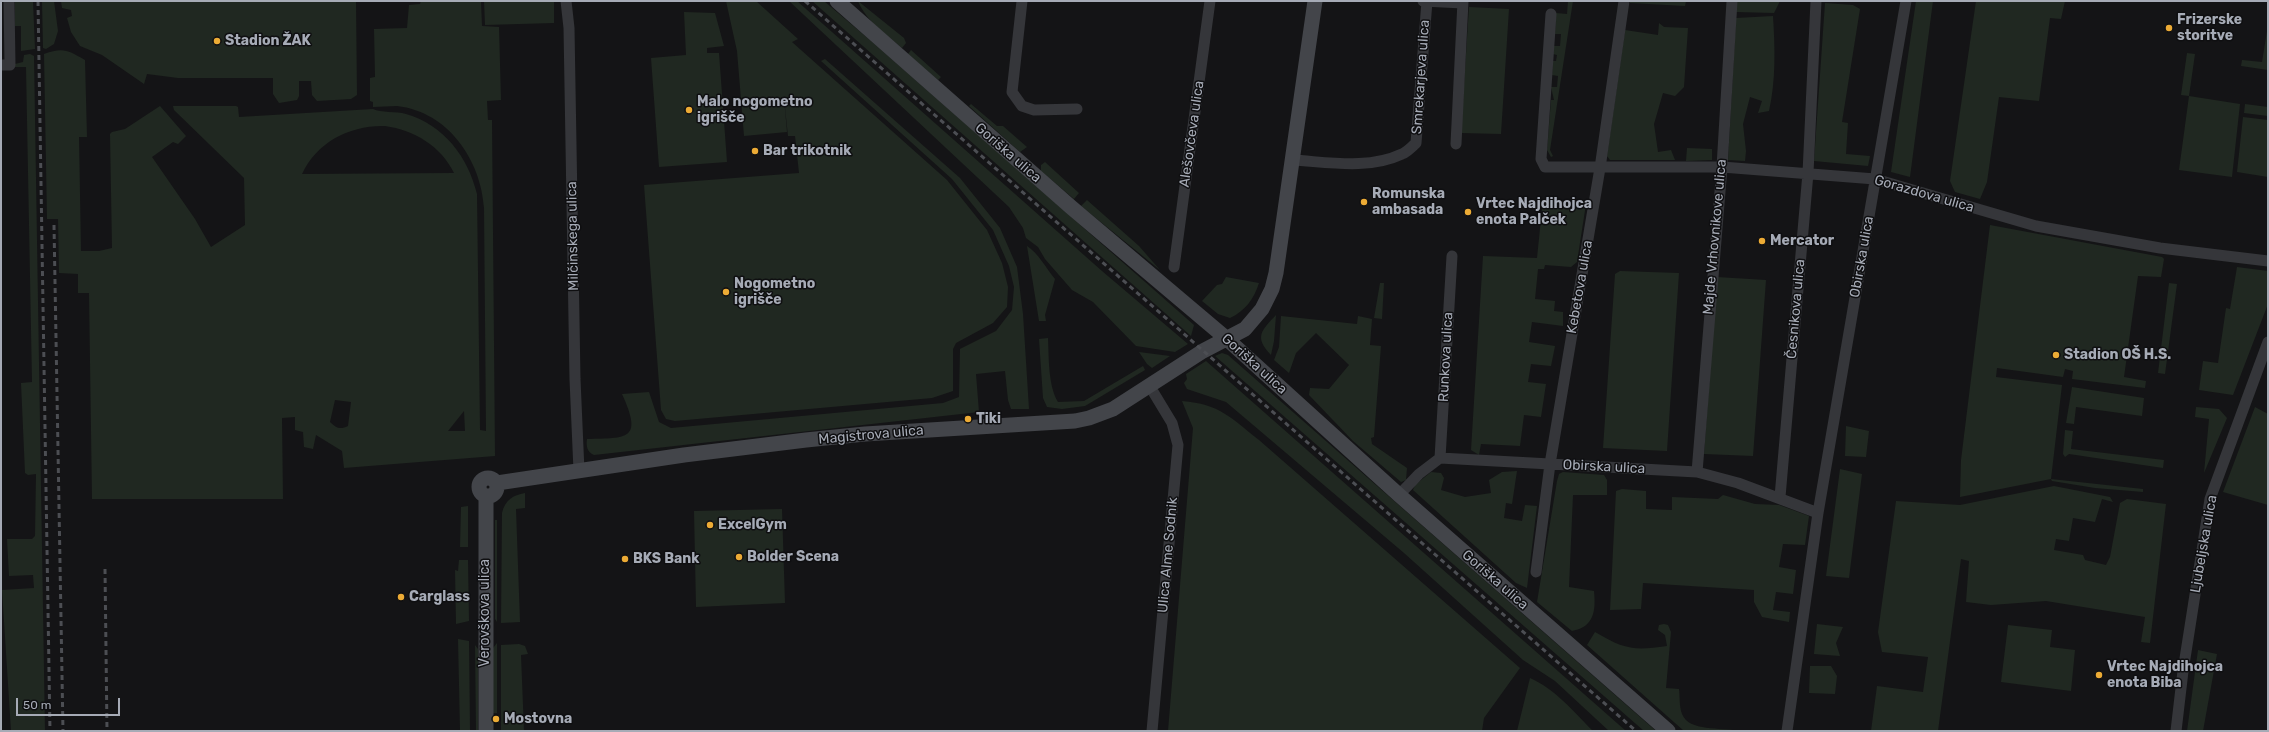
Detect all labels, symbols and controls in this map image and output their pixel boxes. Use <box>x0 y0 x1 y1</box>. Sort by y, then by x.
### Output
place label: Frizerske storitve <box>2177 12 2242 44</box>
street label: Smrekarjeva ulica <box>1409 19 1433 135</box>
marker: Frizerske storitve <box>2164 23 2174 33</box>
place label: Stadion ŽAK <box>225 33 311 49</box>
marker: Stadion ŽAK <box>212 36 222 46</box>
street label: Alešovčeva ulica <box>1176 80 1208 188</box>
place label: Malo nogometno igrišče <box>697 94 813 126</box>
marker: Malo nogometno igrišče <box>684 105 694 115</box>
street label: Goriška ulica <box>971 120 1045 186</box>
place label: Bar trikotnik <box>763 143 851 159</box>
marker: Bar trikotnik <box>750 146 760 156</box>
street label: Majde Vrhovnikove ulica <box>1700 159 1730 315</box>
street label: Gorazdova ulica <box>1872 172 1976 216</box>
street label: Milčinskega ulica <box>564 181 582 291</box>
place label: Romunska ambasada <box>1372 186 1445 218</box>
place label: Vrtec Najdihojca enota Palček <box>1476 196 1592 228</box>
marker: Romunska ambasada <box>1359 197 1369 207</box>
marker: Vrtec Najdihojca enota Palček <box>1463 207 1473 217</box>
street label: Obirska ulica <box>1847 215 1877 299</box>
place label: Mercator <box>1770 233 1834 249</box>
marker: Mercator <box>1757 236 1767 246</box>
street label: Kebetova ulica <box>1564 239 1596 335</box>
street label: Česnikova ulica <box>1783 258 1809 360</box>
place label: Nogometno igrišče <box>734 276 815 308</box>
marker: Nogometno igrišče <box>721 287 731 297</box>
street label: Runkova ulica <box>1435 312 1457 402</box>
street label: Goriška ulica <box>1218 330 1290 398</box>
place label: Stadion OŠ H.S. <box>2064 347 2171 363</box>
marker: Stadion OŠ H.S. <box>2051 350 2061 360</box>
place label: Tiki <box>976 411 1001 427</box>
marker: Tiki <box>963 414 973 424</box>
street label: Magistrova ulica <box>818 422 924 448</box>
street label: Obirska ulica <box>1562 456 1646 478</box>
street label: Ljubeljska ulica <box>2187 494 2221 594</box>
street label: Ulica Alme Sodnik <box>1155 496 1181 614</box>
place label: ExcelGym <box>718 517 787 533</box>
marker: ExcelGym <box>705 520 715 530</box>
street label: Goriška ulica <box>1458 547 1532 613</box>
place label: Bolder Scena <box>747 549 839 565</box>
place label: BKS Bank <box>633 551 699 567</box>
marker: Bolder Scena <box>734 552 744 562</box>
marker: BKS Bank <box>620 554 630 564</box>
street label: Verovškova ulica <box>477 559 493 667</box>
place label: Carglass <box>409 589 470 605</box>
marker: Carglass <box>396 592 406 602</box>
place label: Vrtec Najdihojca enota Biba <box>2107 659 2223 692</box>
marker: Vrtec Najdihojca enota Biba <box>2094 670 2104 680</box>
scale bar <box>18 690 122 716</box>
text: 50 m <box>23 698 51 712</box>
place label: Mostovna <box>504 711 572 727</box>
marker: Mostovna <box>491 714 501 724</box>

